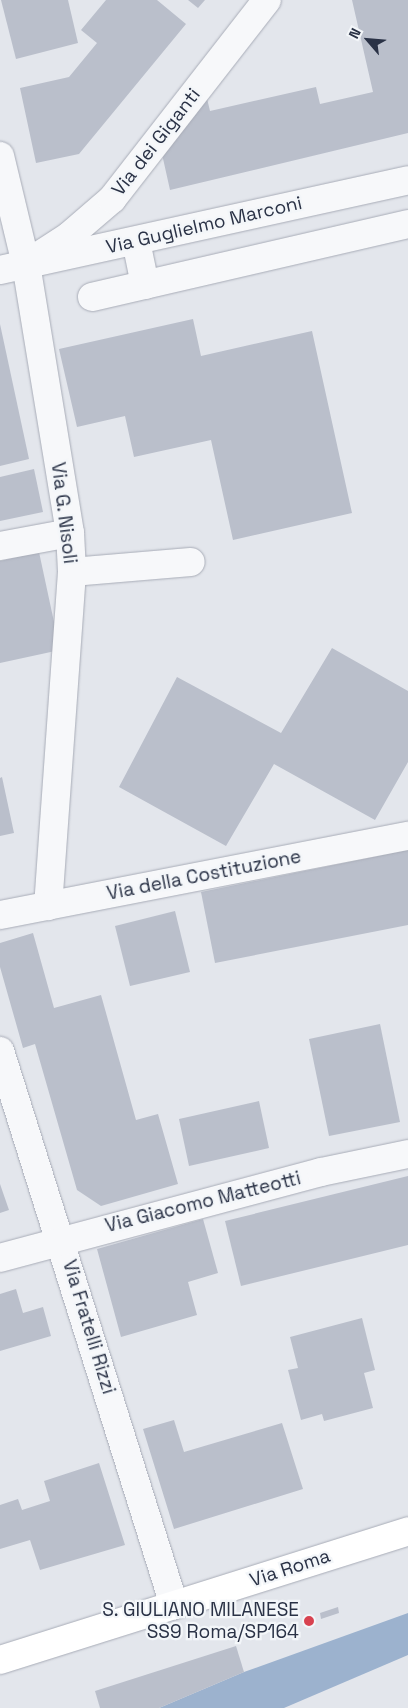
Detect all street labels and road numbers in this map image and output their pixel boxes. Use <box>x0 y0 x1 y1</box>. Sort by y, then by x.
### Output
street label: Via dei Giganti <box>107 84 205 200</box>
street label: Via Guglielmo Marconi <box>104 191 304 259</box>
street label: Via G. Nisoli <box>46 461 82 565</box>
street label: Via della Costituzione <box>105 845 303 905</box>
street label: Via Giacomo Matteotti <box>103 1167 303 1237</box>
street label: Via Fratelli Rizzi <box>58 1257 120 1397</box>
street label: Via Roma <box>247 1544 333 1592</box>

